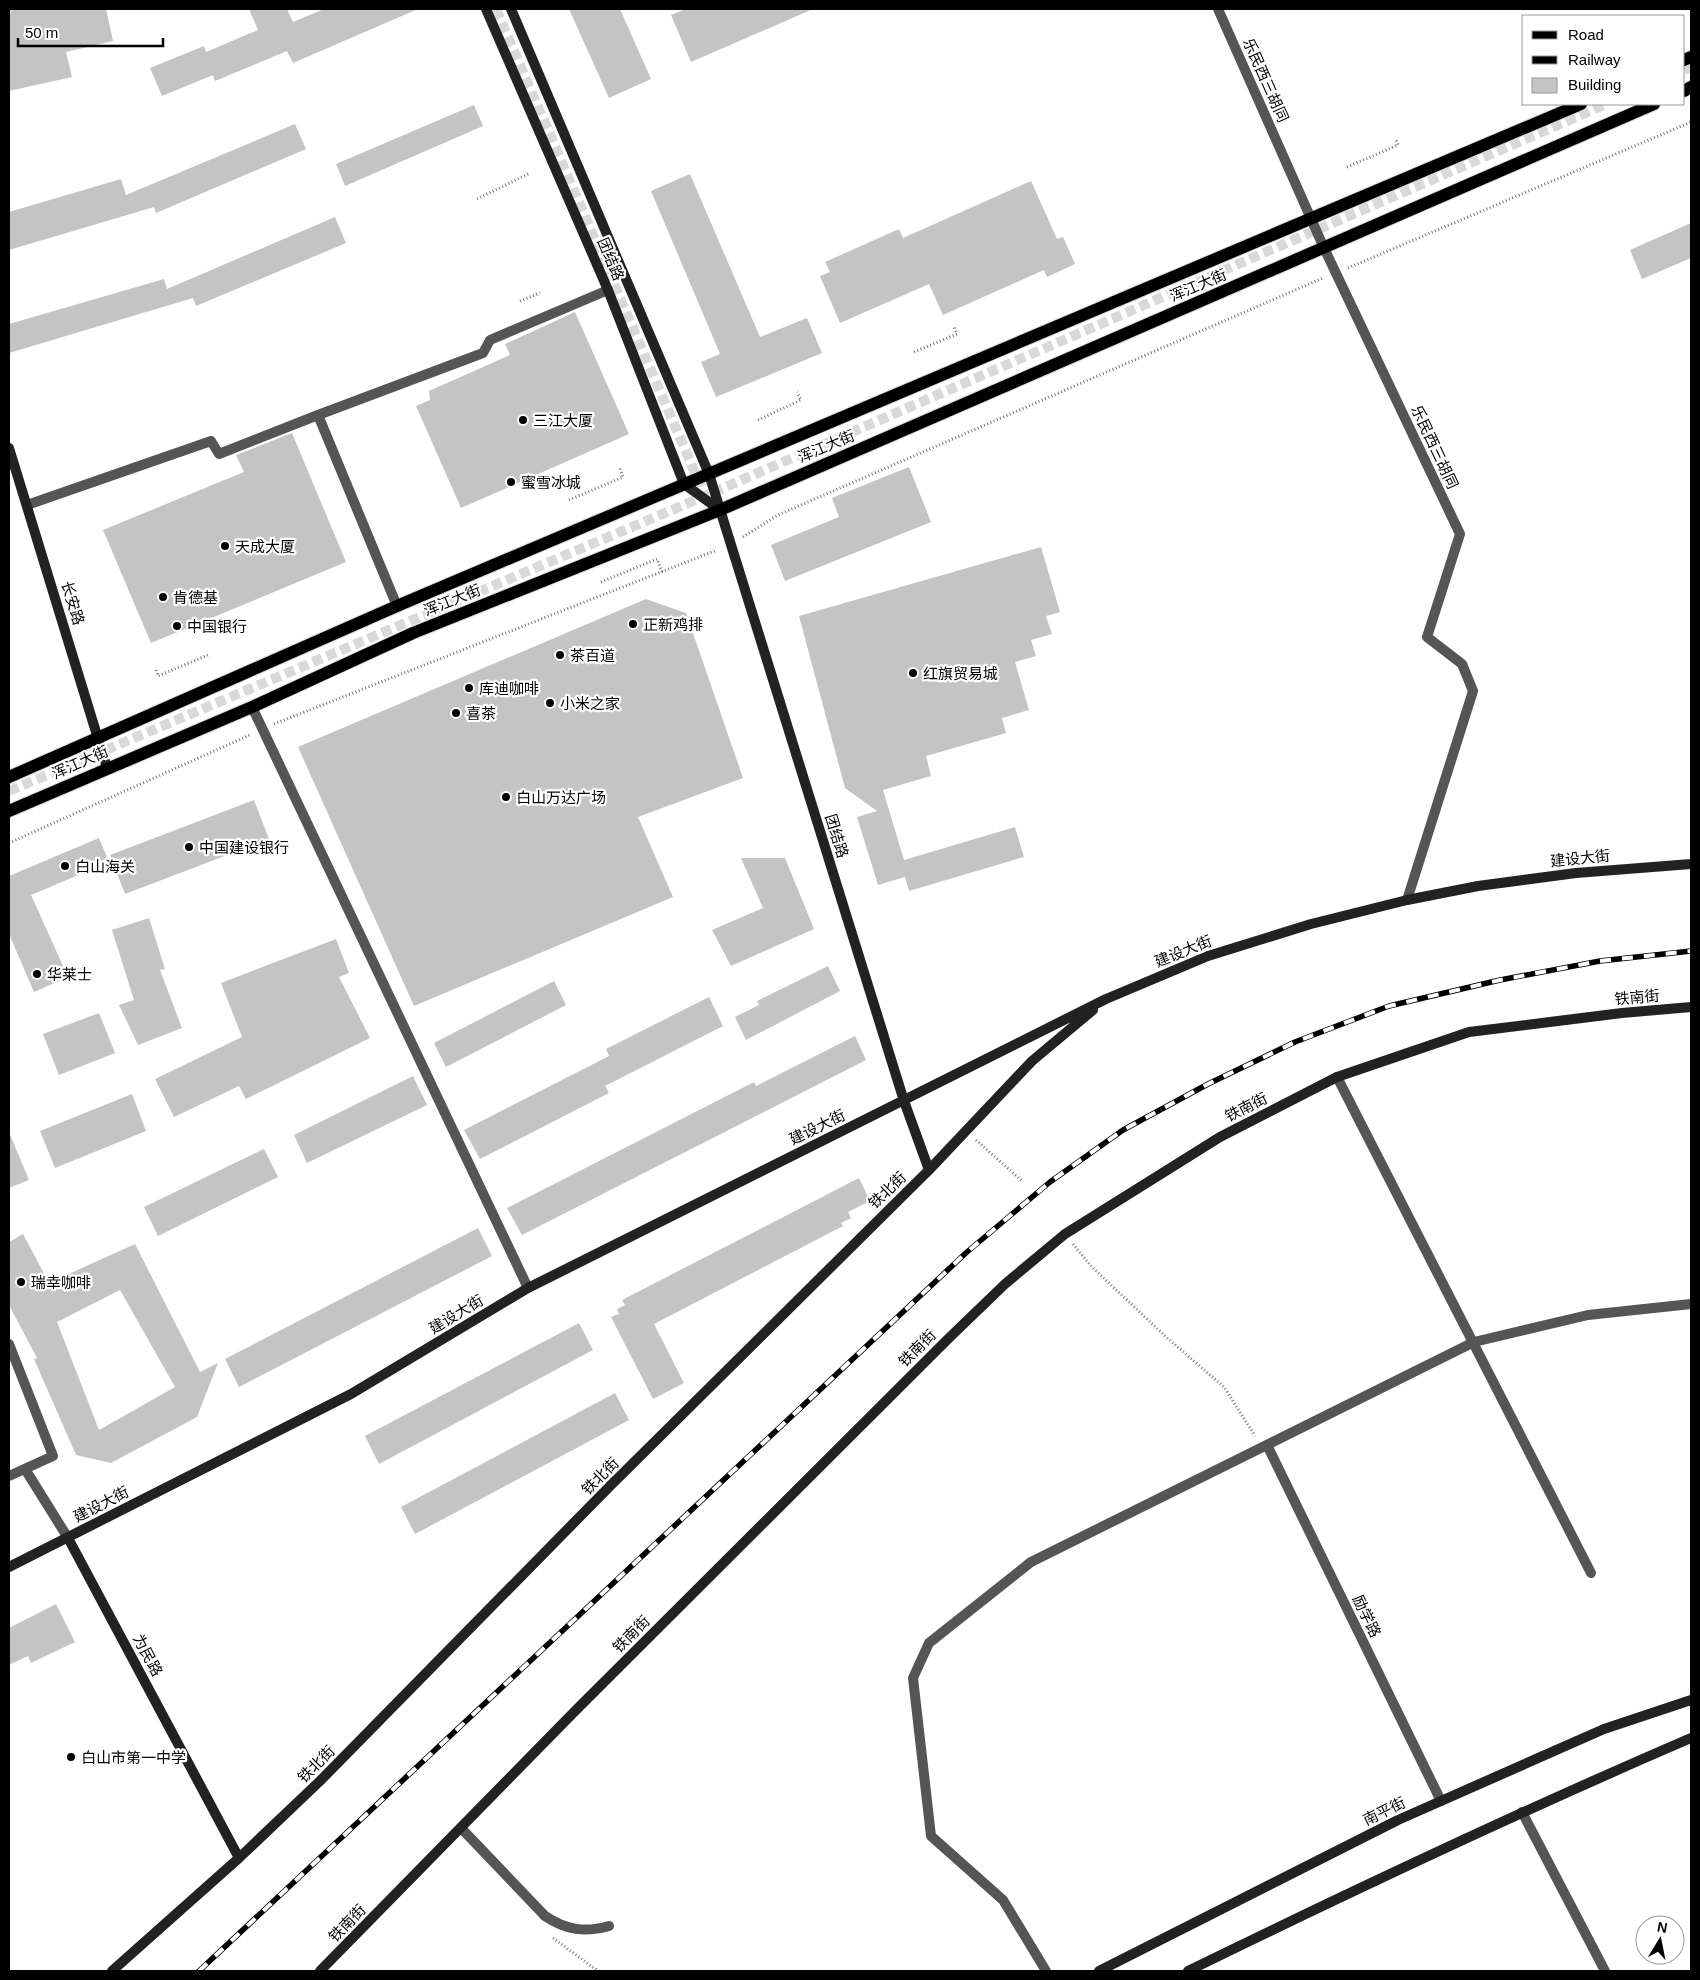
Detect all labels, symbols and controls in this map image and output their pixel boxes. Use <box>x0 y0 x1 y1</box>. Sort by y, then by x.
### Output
scale bar <box>18 15 162 47</box>
legend <box>1522 15 1685 105</box>
text: 50 m <box>25 24 58 41</box>
text: Road <box>1568 26 1604 43</box>
street label: 乐民西三胡同 <box>1240 35 1292 125</box>
text: Railway <box>1568 51 1621 68</box>
text: Building <box>1568 76 1621 93</box>
street label: 团结路 <box>594 235 628 283</box>
street label: 浑江大街 <box>1167 265 1229 305</box>
street label: 乐民西三胡同 <box>1408 403 1462 491</box>
place label: 三江大厦 <box>533 412 593 429</box>
marker: 三江大厦 <box>517 414 529 426</box>
street label: 浑江大街 <box>795 426 857 466</box>
place label: 蜜雪冰城 <box>521 474 581 491</box>
marker: 蜜雪冰城 <box>505 476 517 488</box>
place label: 天成大厦 <box>235 538 295 555</box>
marker: 天成大厦 <box>219 540 231 552</box>
street label: 长安路 <box>58 579 88 627</box>
street label: 浑江大街 <box>421 581 483 619</box>
place label: 肯德基 <box>173 589 218 606</box>
marker: 肯德基 <box>157 591 169 603</box>
place label: 正新鸡排 <box>643 616 703 633</box>
place label: 中国银行 <box>187 618 247 635</box>
marker: 正新鸡排 <box>627 618 639 630</box>
marker: 中国银行 <box>171 620 183 632</box>
place label: 茶百道 <box>570 647 615 664</box>
marker: 茶百道 <box>554 649 566 661</box>
place label: 红旗贸易城 <box>923 665 998 682</box>
marker: 红旗贸易城 <box>907 667 919 679</box>
place label: 库迪咖啡 <box>479 680 539 697</box>
marker: 库迪咖啡 <box>463 682 475 694</box>
place label: 小米之家 <box>560 695 620 712</box>
marker: 小米之家 <box>544 697 556 709</box>
place label: 喜茶 <box>466 705 496 722</box>
marker: 喜茶 <box>450 707 462 719</box>
street label: 浑江大街 <box>49 742 111 782</box>
place label: 白山万达广场 <box>516 789 606 806</box>
marker: 白山万达广场 <box>500 791 512 803</box>
street label: 团结路 <box>822 812 852 860</box>
place label: 中国建设银行 <box>199 839 289 856</box>
marker: 中国建设银行 <box>183 841 195 853</box>
street label: 建设大街 <box>1549 846 1611 870</box>
place label: 白山海关 <box>75 858 135 875</box>
marker: 白山海关 <box>59 860 71 872</box>
street label: 建设大街 <box>1152 932 1214 970</box>
place label: 华莱士 <box>47 966 92 983</box>
marker: 华莱士 <box>31 968 43 980</box>
street label: 铁南街 <box>1614 987 1660 1007</box>
street label: 铁南街 <box>1222 1089 1270 1125</box>
street label: 建设大街 <box>786 1106 848 1148</box>
street label: 铁北街 <box>865 1168 909 1212</box>
place label: 瑞幸咖啡 <box>31 1274 91 1291</box>
marker: 瑞幸咖啡 <box>15 1276 27 1288</box>
street label: 建设大街 <box>426 1291 486 1337</box>
street label: 铁南街 <box>895 1326 939 1370</box>
street label: 铁北街 <box>578 1454 622 1498</box>
street label: 建设大街 <box>70 1483 132 1525</box>
street label: 励学路 <box>1349 1592 1385 1640</box>
street label: 铁南街 <box>609 1612 653 1656</box>
street label: 为民路 <box>130 1631 166 1679</box>
street label: 铁北街 <box>294 1742 338 1786</box>
place label: 白山市第一中学 <box>81 1749 186 1766</box>
marker: 白山市第一中学 <box>65 1751 77 1763</box>
street label: 南平街 <box>1360 1793 1408 1829</box>
street label: 铁南街 <box>325 1901 369 1945</box>
north arrow <box>1635 1915 1685 1965</box>
text: N <box>1656 1918 1669 1936</box>

